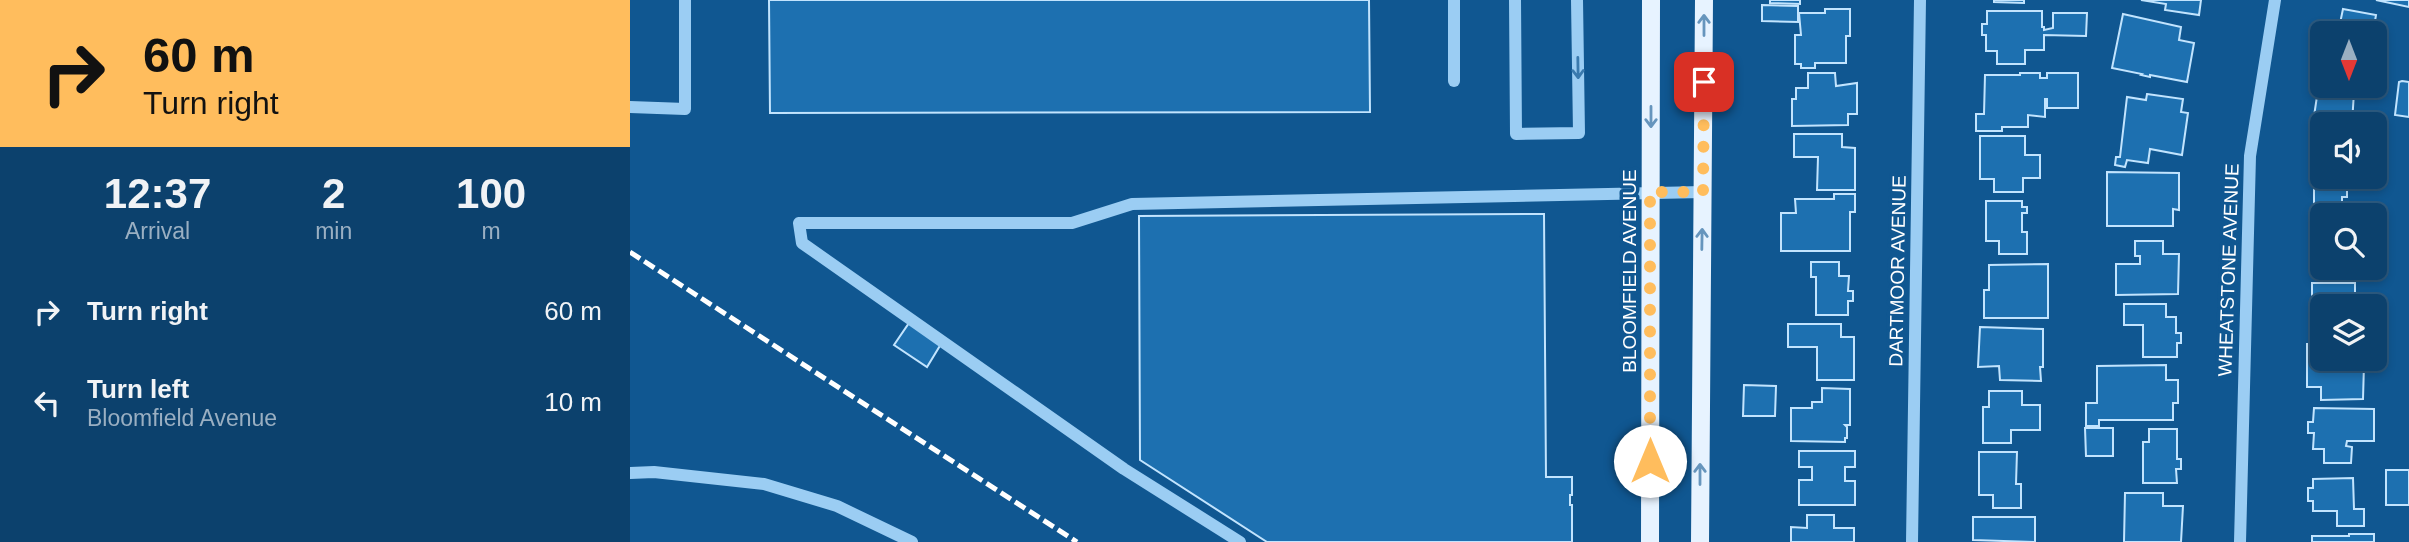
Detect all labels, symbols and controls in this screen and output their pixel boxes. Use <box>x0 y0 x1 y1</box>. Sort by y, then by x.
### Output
one-way arrow <box>1697 14 1711 37</box>
north arrow <box>2310 21 2387 98</box>
map controls <box>2310 21 2387 371</box>
icon: right <box>28 28 119 119</box>
text: 60 m <box>143 28 255 82</box>
pin <box>1674 52 1734 112</box>
one-way arrow <box>1571 56 1585 79</box>
icon: arrive <box>1685 63 1723 101</box>
text: Turn right <box>143 85 279 121</box>
one-way arrow <box>1644 105 1657 128</box>
button: sound <box>2310 112 2387 189</box>
street label: WHEATSTONE AVENUE <box>2214 163 2243 377</box>
street label: BLOOMFIELD AVENUE <box>1619 169 1640 373</box>
text: 12:37 <box>104 170 211 217</box>
text: 2 <box>322 170 345 217</box>
text: 100 <box>456 170 526 217</box>
street label: DARTMOOR AVENUE <box>1885 175 1910 367</box>
button: search <box>2310 203 2387 280</box>
text: Arrival <box>125 218 190 244</box>
text: min <box>315 218 352 244</box>
text: m <box>482 218 501 244</box>
one-way arrow <box>1695 228 1708 251</box>
icon: right <box>28 293 66 331</box>
button: layers <box>2310 294 2387 371</box>
text: Turn right <box>87 296 208 326</box>
text: 60 m <box>544 296 602 326</box>
text: Turn left <box>87 374 189 404</box>
icon: left <box>28 384 66 422</box>
text: 10 m <box>544 387 602 417</box>
text: Bloomfield Avenue <box>87 405 277 431</box>
position arrow <box>1613 424 1687 498</box>
one-way arrow <box>1693 463 1707 486</box>

